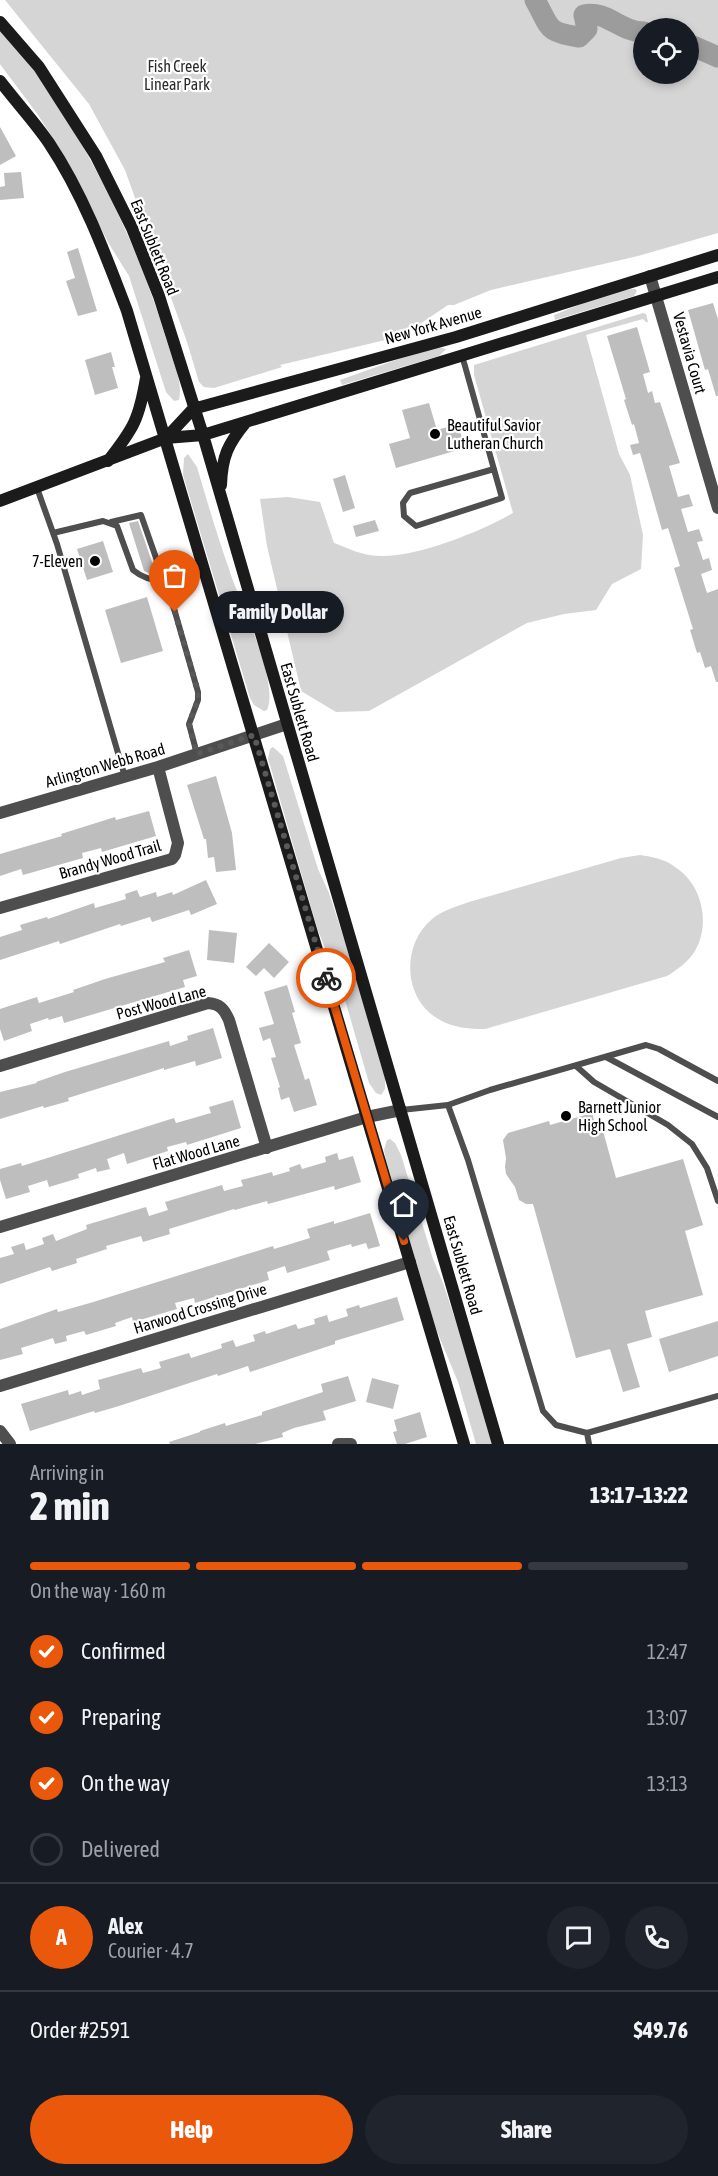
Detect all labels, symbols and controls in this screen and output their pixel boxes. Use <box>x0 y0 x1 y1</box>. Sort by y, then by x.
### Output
map controls <box>633 18 699 84</box>
button: locate <box>633 18 699 84</box>
park label: Fish Creek Linear Park <box>144 57 210 93</box>
street label: East Sublett Road <box>128 196 182 298</box>
street label: New York Avenue <box>382 303 484 347</box>
street label: Vestavia Court <box>670 310 710 396</box>
place label: Beautiful Savior Lutheran Church <box>447 416 543 452</box>
marker: Beautiful Savior Lutheran Church <box>428 427 442 441</box>
pin <box>149 550 200 612</box>
place label: 7-Eleven <box>32 552 83 570</box>
marker: 7-Eleven <box>88 554 102 568</box>
icon: bag <box>158 559 191 592</box>
callout: Family Dollar <box>211 591 343 633</box>
text: Family Dollar <box>229 600 327 623</box>
street label: East Sublett Road <box>277 660 323 764</box>
street label: Arlington Webb Road <box>43 739 167 792</box>
street label: Brandy Wood Trail <box>57 836 164 883</box>
courier <box>296 948 356 1008</box>
icon: bike <box>310 962 343 995</box>
street label: Post Wood Lane <box>114 981 208 1023</box>
place label: Barnett Junior High School <box>578 1098 661 1135</box>
marker: Barnett Junior High School <box>559 1109 573 1123</box>
street label: Flat Wood Lane <box>150 1131 242 1173</box>
pin <box>378 1179 429 1241</box>
icon: home <box>387 1188 420 1221</box>
street label: East Sublett Road <box>440 1213 486 1317</box>
street label: Harwood Crossing Drive <box>131 1279 269 1338</box>
text: Arriving in <box>30 1461 104 1484</box>
text: 13:17–13:22 <box>590 1482 688 1508</box>
text: 2 min <box>30 1484 110 1528</box>
text: On the way · 160 m <box>30 1579 166 1602</box>
icon: check <box>30 1635 63 1668</box>
text: Confirmed <box>81 1638 166 1664</box>
text: 12:47 <box>647 1640 688 1663</box>
icon: check <box>30 1701 63 1734</box>
text: Preparing <box>81 1704 161 1730</box>
text: 13:07 <box>646 1706 688 1729</box>
icon: check <box>30 1767 63 1800</box>
text: On the way <box>81 1770 170 1796</box>
text: 13:13 <box>647 1772 688 1795</box>
text: Delivered <box>81 1836 160 1862</box>
button: chat <box>547 1906 610 1969</box>
button: phone <box>625 1906 688 1969</box>
text: Alex <box>108 1913 143 1939</box>
text: A <box>56 1924 67 1950</box>
text: Courier · 4.7 <box>108 1939 194 1962</box>
text: Order #2591 <box>30 2017 130 2043</box>
text: $49.76 <box>633 2017 688 2043</box>
button: Help <box>30 2095 353 2164</box>
button: Share <box>365 2095 688 2164</box>

